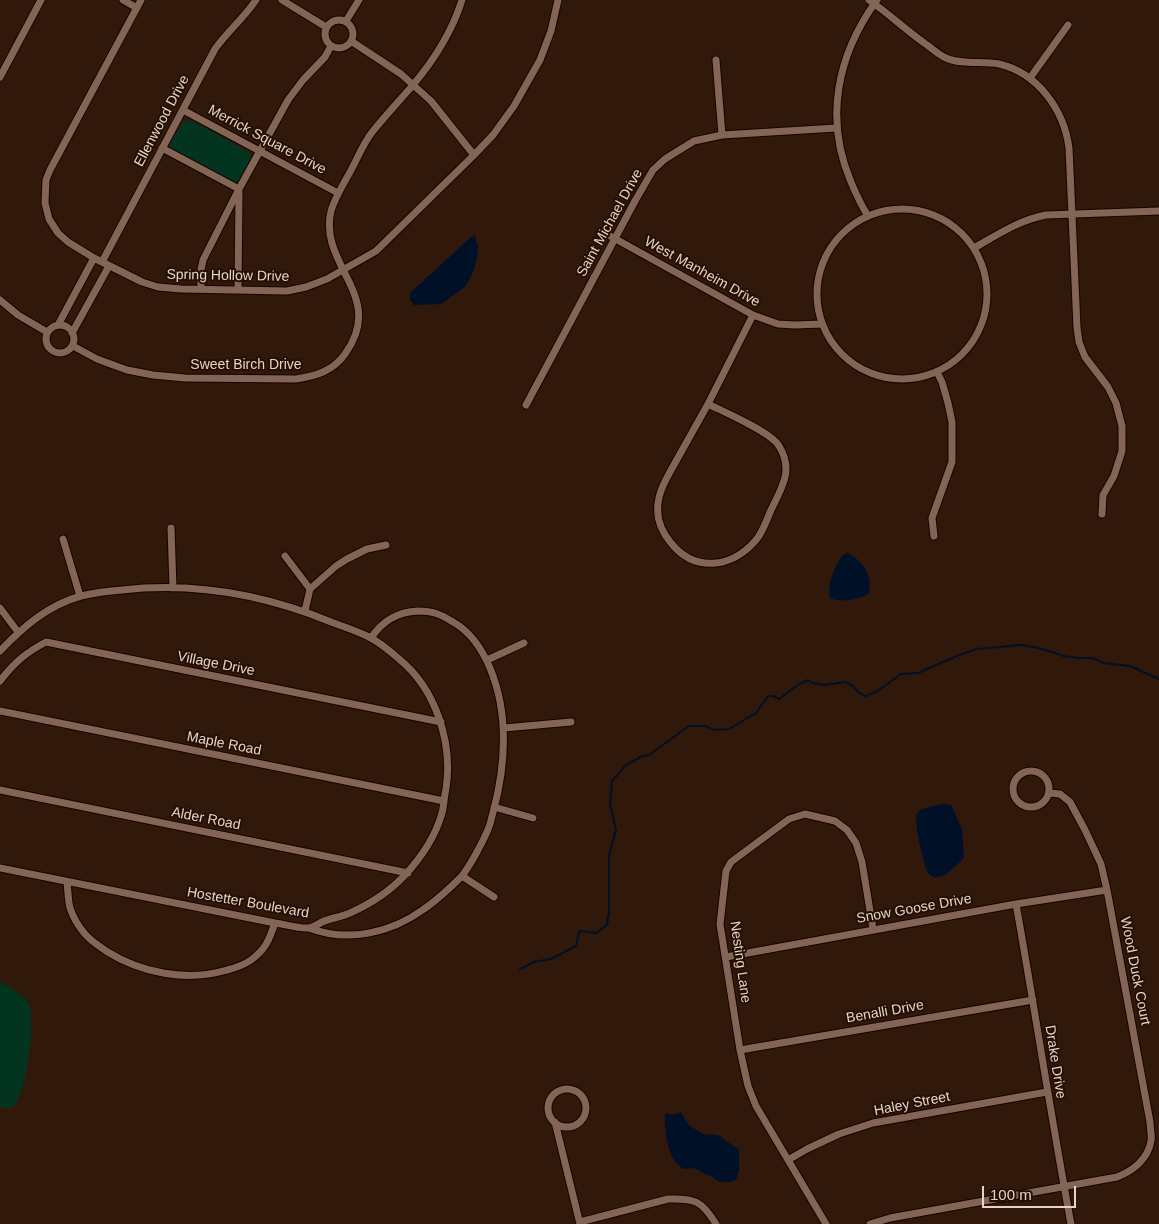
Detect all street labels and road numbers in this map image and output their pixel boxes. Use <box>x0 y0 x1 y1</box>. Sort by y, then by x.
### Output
street label: Ellenwood Drive <box>131 72 193 170</box>
street label: Merrick Square Drive <box>205 102 329 178</box>
street label: Saint Michael Drive <box>573 166 647 280</box>
street label: West Manheim Drive <box>641 233 763 311</box>
street label: Spring Hollow Drive <box>166 267 290 285</box>
street label: Sweet Birch Drive <box>190 357 302 373</box>
street label: Village Drive <box>176 648 256 680</box>
street label: Maple Road <box>185 729 263 759</box>
street label: Alder Road <box>170 804 242 834</box>
street label: Hostetter Boulevard <box>186 884 310 922</box>
street label: Snow Goose Drive <box>855 891 973 927</box>
street label: Wood Duck Court <box>1116 915 1154 1027</box>
street label: Nesting Lane <box>726 920 754 1004</box>
street label: Benalli Drive <box>845 997 925 1027</box>
street label: Drake Drive <box>1041 1024 1069 1100</box>
street label: Haley Street <box>873 1088 951 1120</box>

